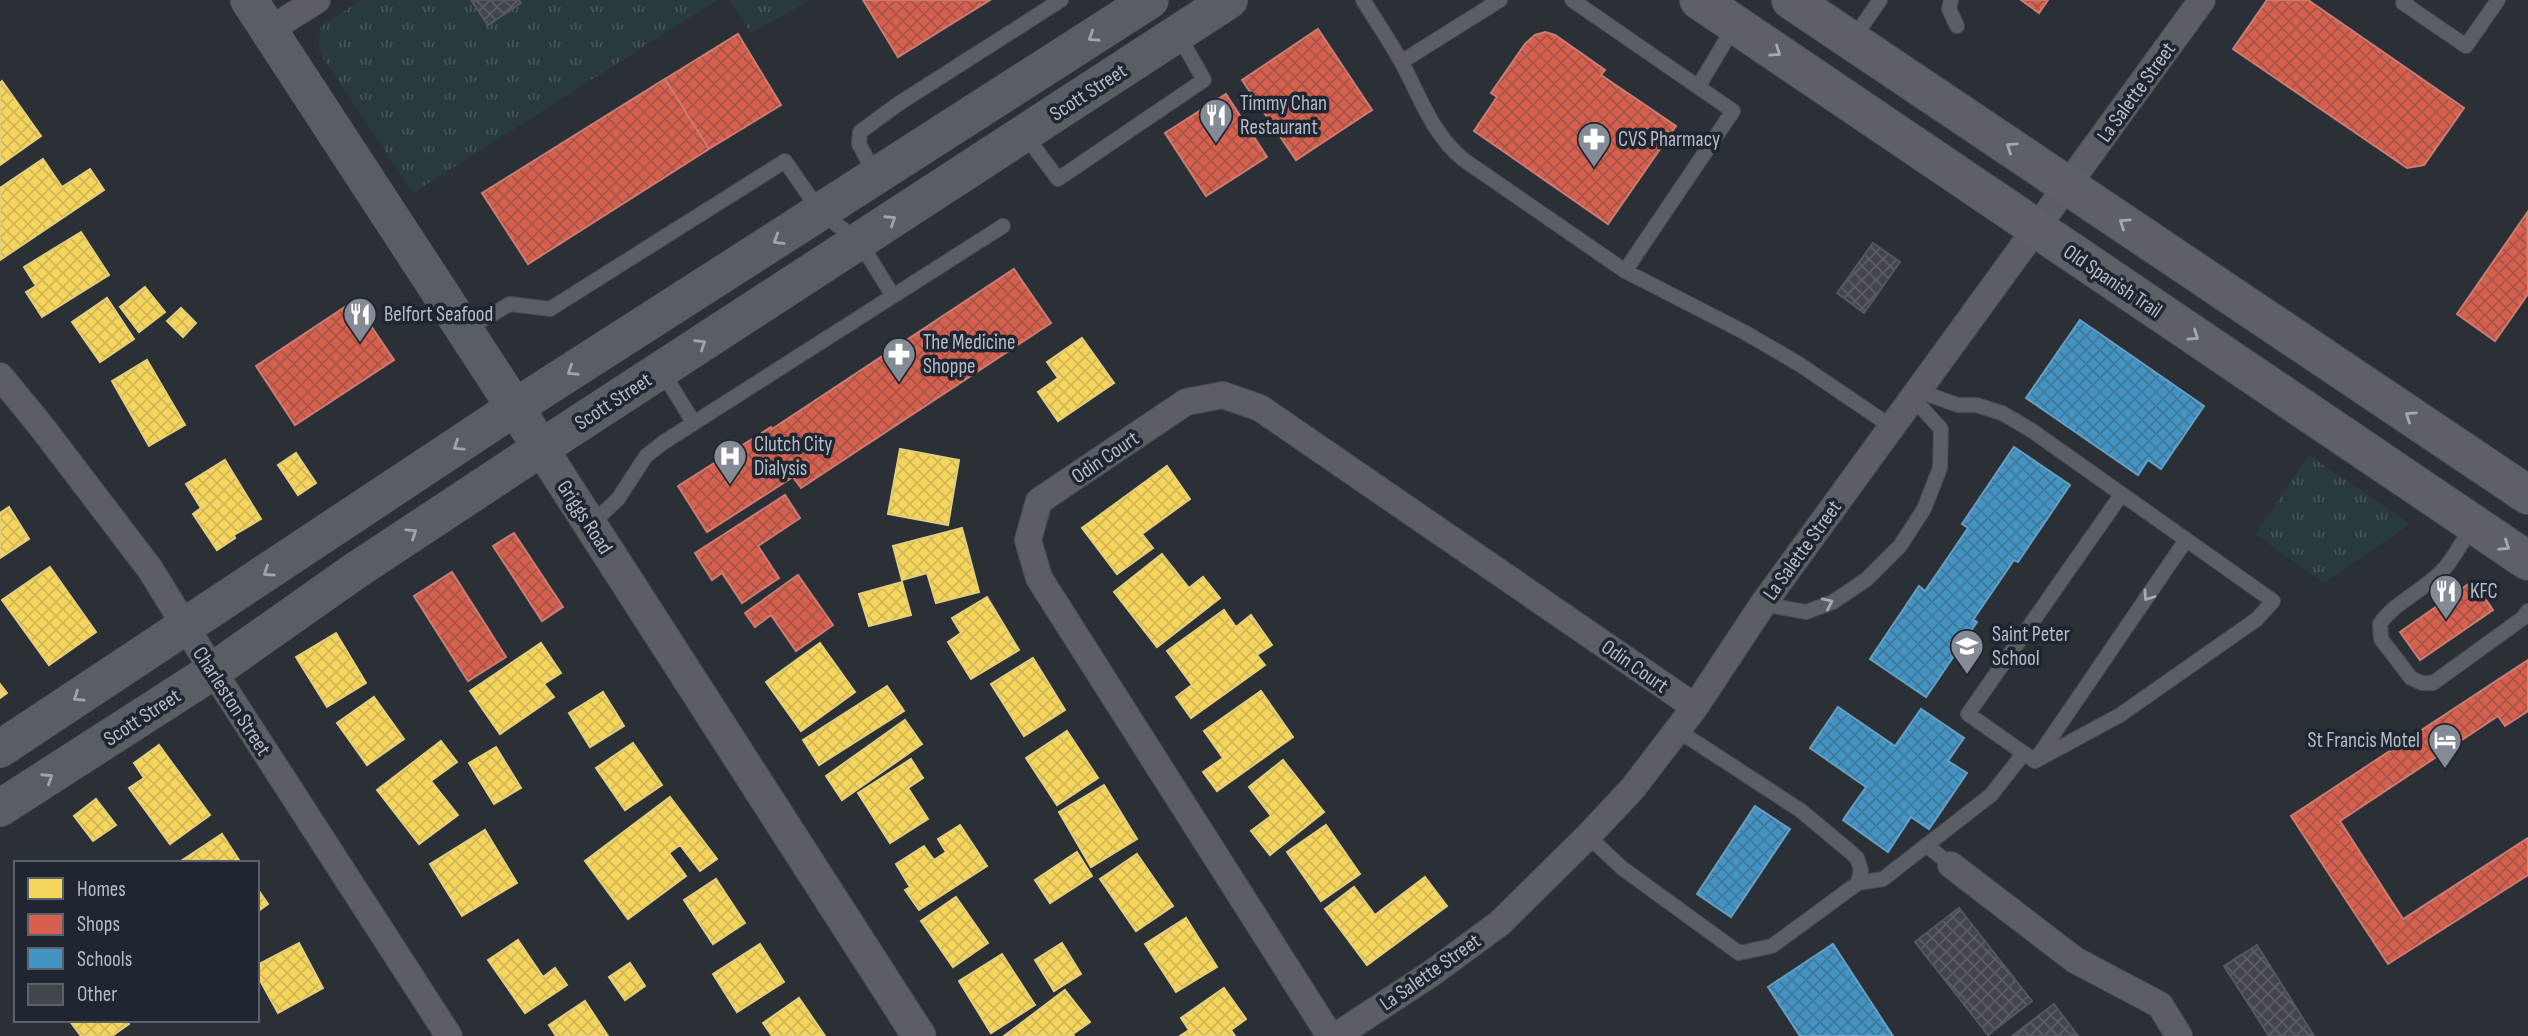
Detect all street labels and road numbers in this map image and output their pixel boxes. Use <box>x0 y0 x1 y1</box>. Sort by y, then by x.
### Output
street label: La Salette Street <box>2092 38 2181 147</box>
street label: Scott Street <box>1045 58 1131 126</box>
street label: Old Spanish Trail <box>2059 239 2167 323</box>
street label: Scott Street <box>570 367 656 435</box>
street label: Odin Court <box>1067 426 1144 489</box>
street label: Griggs Road <box>551 476 618 559</box>
street label: La Salette Street <box>1758 496 1847 605</box>
street label: Odin Court <box>1597 635 1673 698</box>
street label: Charleston Street <box>187 642 276 760</box>
street label: Scott Street <box>99 683 185 751</box>
street label: La Salette Street <box>1375 929 1485 1016</box>

